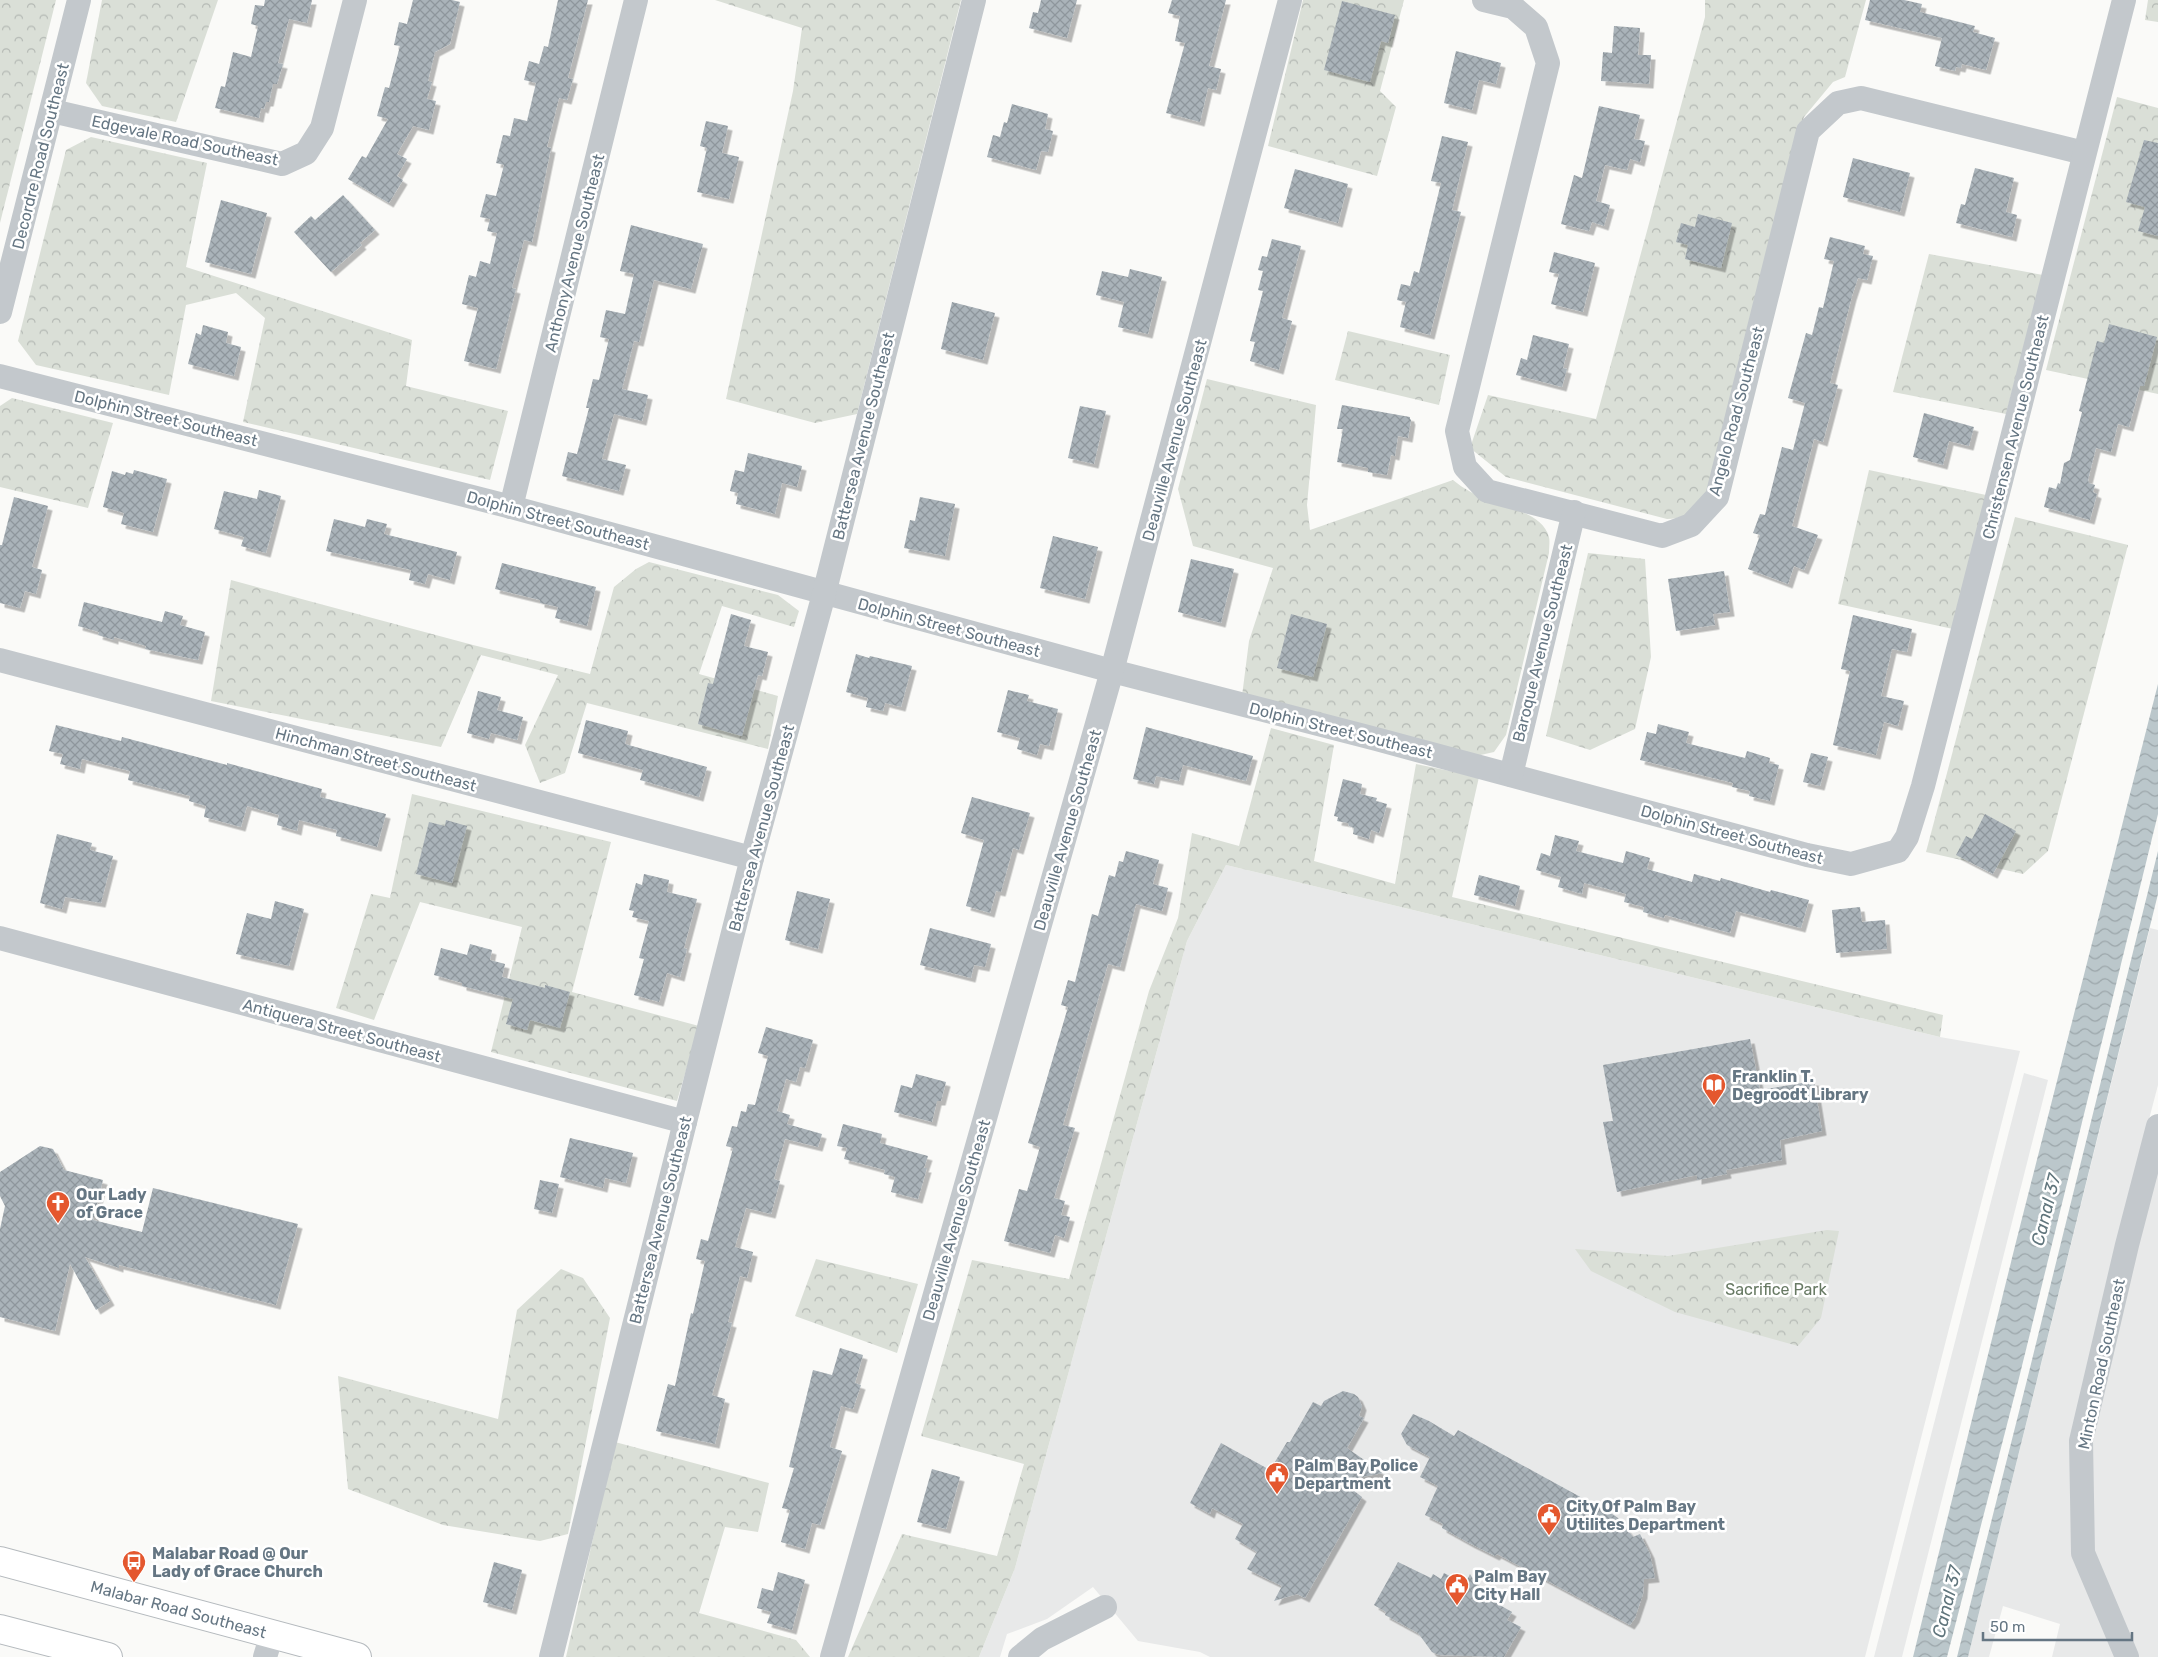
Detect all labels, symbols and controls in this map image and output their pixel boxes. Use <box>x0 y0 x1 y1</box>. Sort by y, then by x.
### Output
street label: Decordre Road Southeast <box>8 61 73 251</box>
street label: Edgevale Road Southeast <box>90 111 280 170</box>
street label: Anthony Avenue Southeast <box>541 152 608 354</box>
street label: Christensen Avenue Southeast <box>1978 313 2053 541</box>
street label: Angelo Road Southeast <box>1705 324 1768 498</box>
street label: Battersea Avenue Southeast <box>828 330 899 542</box>
street label: Deauville Avenue Southeast <box>1138 337 1211 543</box>
street label: Dolphin Street Southeast <box>72 387 259 450</box>
street label: Dolphin Street Southeast <box>465 487 651 554</box>
street label: Baroque Avenue Southeast <box>1509 542 1576 744</box>
street label: Dolphin Street Southeast <box>856 594 1042 661</box>
street label: Dolphin Street Southeast <box>1247 699 1434 762</box>
street label: Hinchman Street Southeast <box>273 723 478 795</box>
street label: Battersea Avenue Southeast <box>725 723 798 934</box>
street label: Deauville Avenue Southeast <box>1030 727 1105 933</box>
street label: Dolphin Street Southeast <box>1639 801 1825 868</box>
street label: Antiquera Street Southeast <box>241 995 443 1066</box>
place label: Franklin T. Degroodt Library <box>1732 1067 1869 1104</box>
library icon: Franklin T. Degroodt Library <box>1701 1072 1727 1106</box>
street label: Battersea Avenue Southeast <box>625 1114 696 1326</box>
street label: Deauville Avenue Southeast <box>919 1117 994 1323</box>
water label: Canal 37 <box>2027 1170 2066 1248</box>
place label: Our Lady of Grace <box>76 1185 147 1222</box>
church icon: Our Lady of Grace <box>45 1190 71 1224</box>
street label: Minton Road Southeast <box>2074 1277 2129 1451</box>
park label: Sacrifice Park <box>1725 1280 1827 1299</box>
place label: Palm Bay Police Department <box>1294 1456 1418 1493</box>
public building icon: Palm Bay Police Department <box>1264 1461 1290 1495</box>
place label: City Of Palm Bay Utilites Department <box>1566 1497 1726 1534</box>
public building icon: City Of Palm Bay Utilites Department <box>1536 1502 1562 1536</box>
place label: Malabar Road @ Our Lady of Grace Church <box>152 1544 323 1581</box>
bus stop icon: Malabar Road @ Our Lady of Grace Church <box>121 1549 147 1583</box>
water label: Canal 37 <box>1928 1562 1967 1640</box>
place label: Palm Bay City Hall <box>1474 1567 1547 1604</box>
public building icon: Palm Bay City Hall <box>1444 1572 1470 1606</box>
street label: Malabar Road Southeast <box>89 1577 268 1642</box>
scale bar <box>1983 1610 2132 1642</box>
text: 50 m <box>1990 1618 2025 1636</box>

